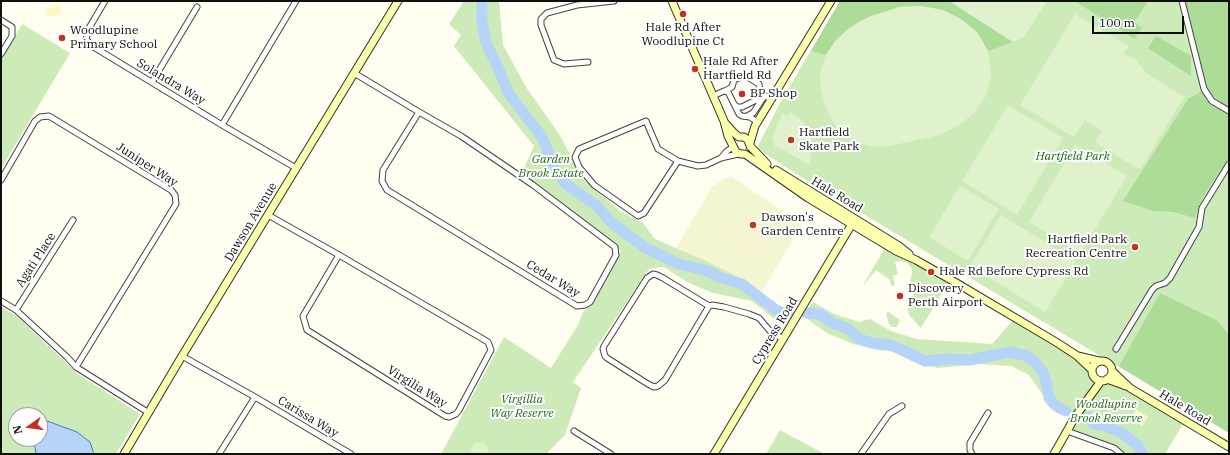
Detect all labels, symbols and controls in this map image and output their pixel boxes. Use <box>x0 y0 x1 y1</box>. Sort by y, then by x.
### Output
scale bar <box>1094 8 1186 34</box>
marker: Hale Rd After Woodlupine Ct <box>678 9 688 19</box>
text: 100 m <box>1099 15 1135 30</box>
place label: Hale Rd After Woodlupine Ct <box>641 21 725 49</box>
place label: Woodlupine Primary School <box>70 24 157 52</box>
marker: Woodlupine Primary School <box>57 33 67 43</box>
place label: Hale Rd After Hartfield Rd <box>703 55 778 83</box>
street label: Solandra Way <box>134 56 208 108</box>
marker: Hale Rd After Hartfield Rd <box>690 64 700 74</box>
place label: BP Shop <box>750 87 797 101</box>
marker: BP Shop <box>737 89 747 99</box>
place label: Hartfield Skate Park <box>799 126 859 154</box>
marker: Hartfield Skate Park <box>786 135 796 145</box>
street label: Juniper Way <box>114 140 180 190</box>
park label: Hartfield Park <box>1036 150 1110 164</box>
park label: Garden Brook Estate <box>519 153 583 181</box>
street label: Hale Road <box>809 174 865 216</box>
street label: Dawson Avenue <box>222 180 280 264</box>
place label: Dawson's Garden Centre <box>761 211 844 239</box>
marker: Dawson's Garden Centre <box>748 220 758 230</box>
street label: Agati Place <box>13 230 59 290</box>
place label: Hartfield Park Recreation Centre <box>1025 233 1127 261</box>
marker: Hartfield Park Recreation Centre <box>1130 242 1140 252</box>
street label: Cedar Way <box>524 257 582 301</box>
place label: Hale Rd Before Cypress Rd <box>939 265 1088 279</box>
marker: Hale Rd Before Cypress Rd <box>926 267 936 277</box>
place label: Discovery Perth Airport <box>908 282 983 310</box>
marker: Discovery Perth Airport <box>895 291 905 301</box>
street label: Cypress Road <box>749 295 801 367</box>
street label: Virgilia Way <box>385 363 449 411</box>
street label: Hale Road <box>1157 387 1213 429</box>
street label: Carissa Way <box>275 393 341 441</box>
park label: Virgillia Way Reserve <box>490 393 554 421</box>
park label: Woodlupine Brook Reserve <box>1070 398 1142 426</box>
north arrow <box>8 407 48 447</box>
text: N <box>9 424 25 436</box>

